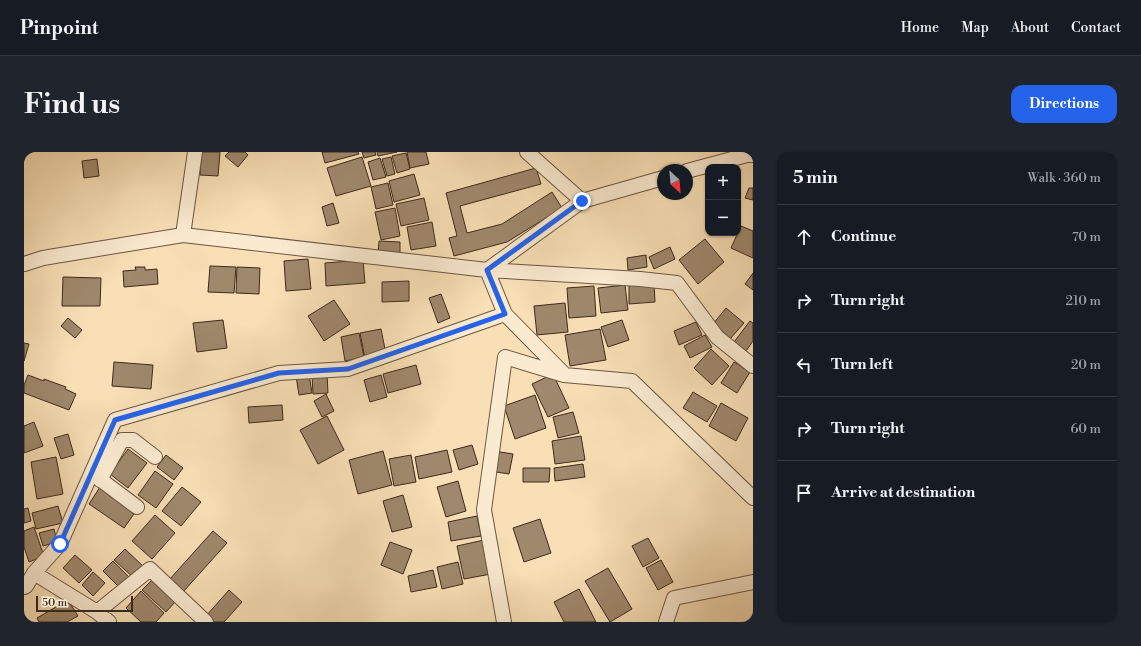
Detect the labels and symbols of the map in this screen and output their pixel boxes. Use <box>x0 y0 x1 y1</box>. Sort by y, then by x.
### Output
north arrow <box>657 164 693 200</box>
route end <box>573 192 591 210</box>
route start <box>51 535 69 553</box>
scale bar <box>36 594 133 613</box>

